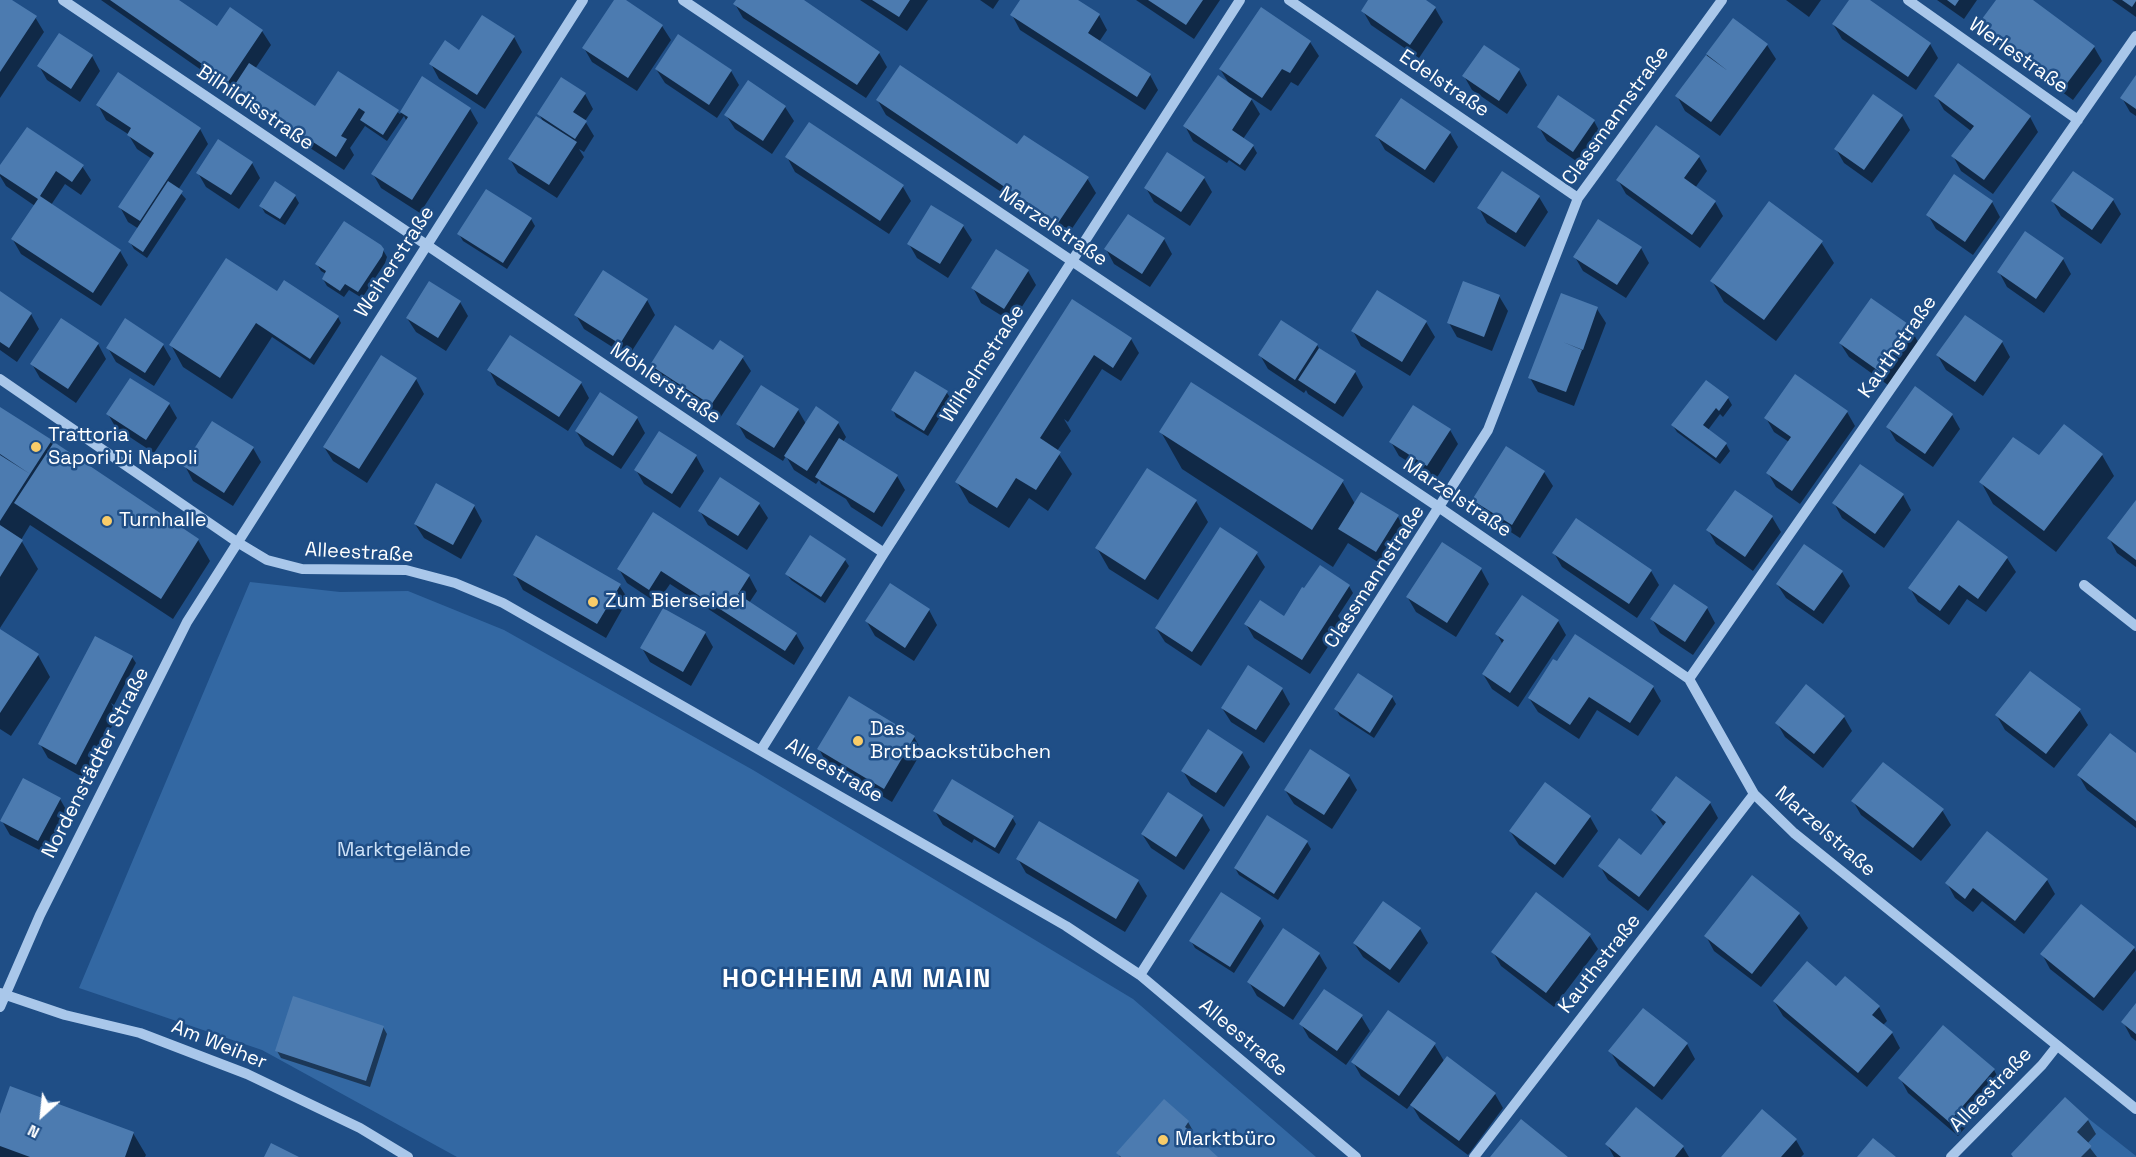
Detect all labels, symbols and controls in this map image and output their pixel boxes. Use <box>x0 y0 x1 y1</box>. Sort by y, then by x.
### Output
street label: Werlestraße <box>1964 13 2072 99</box>
street label: Classmannstraße <box>1557 42 1675 190</box>
street label: Edelstraße <box>1394 45 1494 123</box>
street label: Bilhildisstraße <box>192 60 318 156</box>
street label: Marzelstraße <box>994 182 1112 272</box>
street label: Weiherstraße <box>350 202 440 322</box>
street label: Kauthstraße <box>1854 291 1942 403</box>
street label: Wilhelmstraße <box>936 300 1030 428</box>
street label: Möhlerstraße <box>605 338 725 430</box>
place label: Trattoria Sapori Di Napoli <box>48 424 198 471</box>
marker: Trattoria Sapori Di Napoli <box>29 440 43 454</box>
street label: Marzelstraße <box>1398 453 1516 543</box>
street label: Classmannstraße <box>1320 501 1430 653</box>
place label: Turnhalle <box>119 509 207 533</box>
marker: Turnhalle <box>100 514 114 528</box>
street label: Alleestraße <box>304 538 414 568</box>
place label: Zum Bierseidel <box>605 590 745 614</box>
marker: Zum Bierseidel <box>586 595 600 609</box>
street label: Nordenstädter Straße <box>37 663 155 863</box>
place label: Das Brotbackstübchen <box>870 718 1051 765</box>
street label: Alleestraße <box>781 733 887 809</box>
marker: Das Brotbackstübchen <box>851 734 865 748</box>
street label: Marzelstraße <box>1770 782 1880 882</box>
park label: Marktgelände <box>337 839 471 863</box>
street label: Kauthstraße <box>1554 909 1646 1019</box>
district label: HOCHHEIM AM MAIN <box>722 964 992 996</box>
street label: Alleestraße <box>1194 994 1292 1082</box>
street label: Am Weiher <box>168 1015 270 1075</box>
street label: Alleestraße <box>1945 1043 2037 1137</box>
north arrow <box>12 1085 72 1145</box>
text: N <box>24 1120 43 1143</box>
place label: Marktbüro <box>1175 1128 1276 1152</box>
marker: Marktbüro <box>1156 1133 1170 1147</box>

